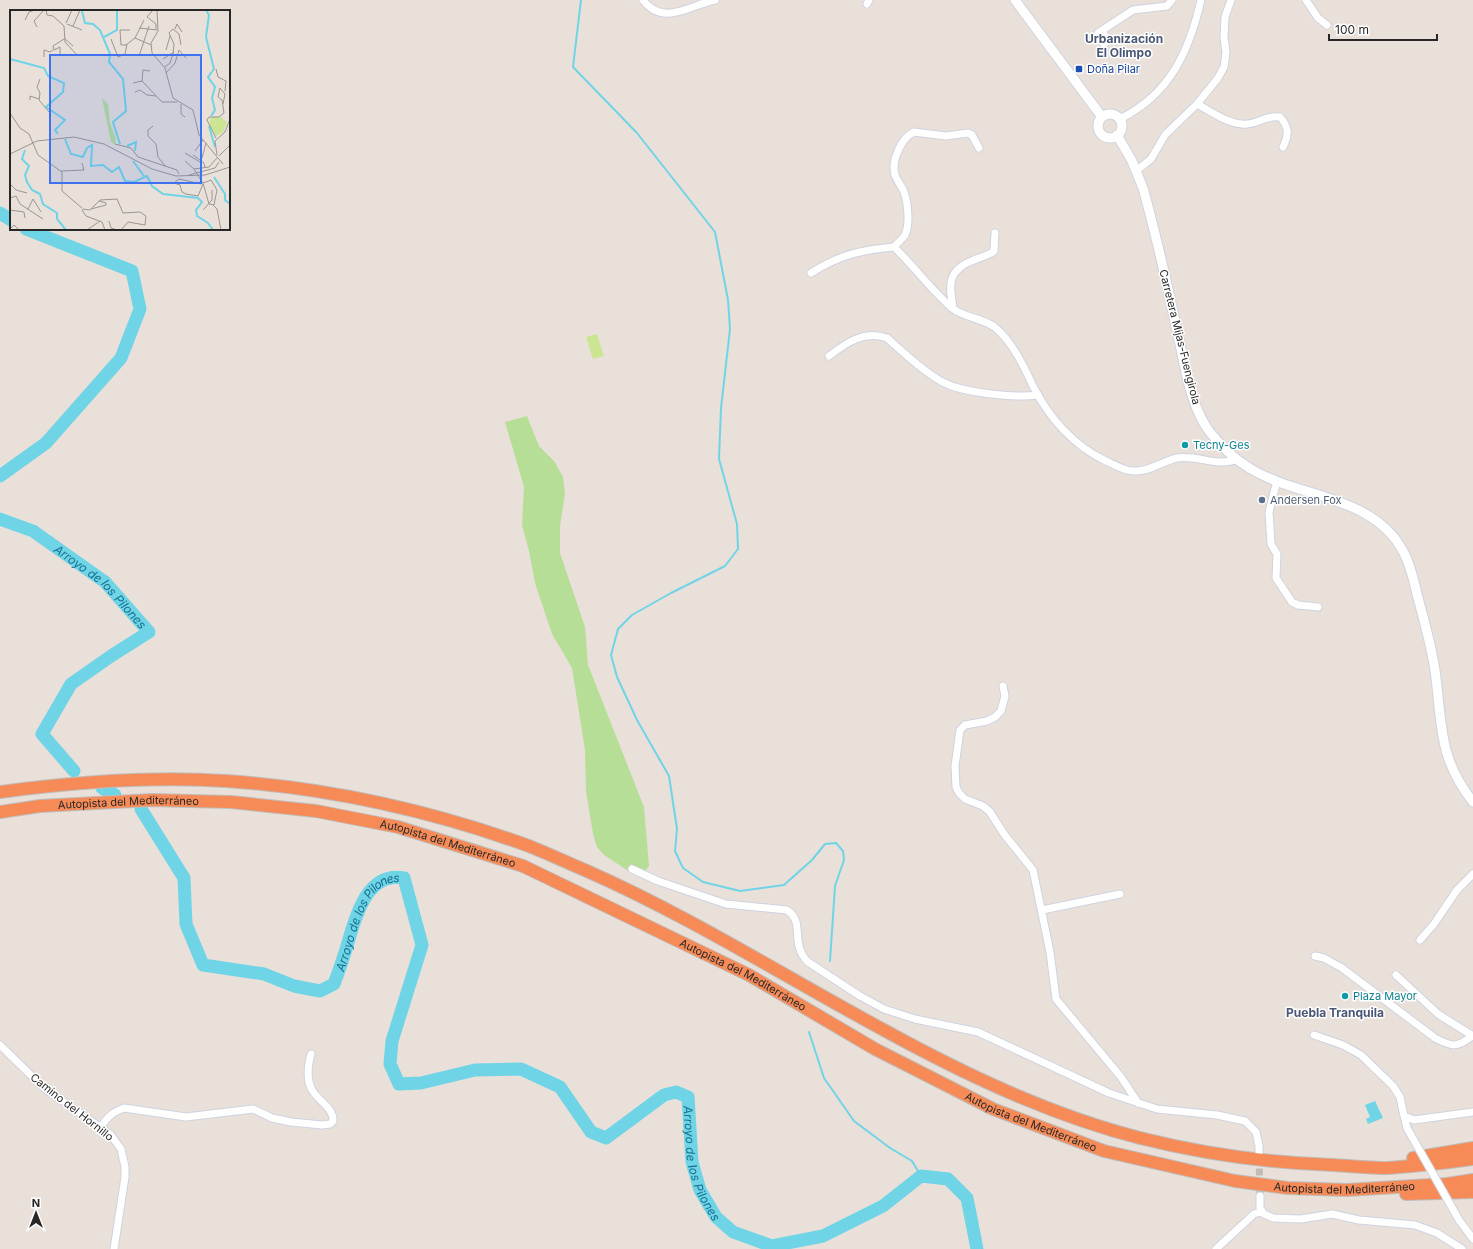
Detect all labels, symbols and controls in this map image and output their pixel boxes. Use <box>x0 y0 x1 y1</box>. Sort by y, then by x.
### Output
inset map <box>10 10 230 230</box>
scale bar <box>1329 16 1437 42</box>
text: 100 m <box>1335 22 1369 37</box>
district label: Urbanización El Olimpo <box>1085 31 1163 60</box>
place label: Doña Pilar <box>1087 62 1140 76</box>
marker: Doña Pilar <box>1074 64 1084 74</box>
street label: Carretera Mijas-Fuengirola <box>1156 268 1204 406</box>
place label: Tecny-Ges <box>1193 438 1250 452</box>
marker: Tecny-Ges <box>1180 440 1190 450</box>
place label: Andersen Fox <box>1270 493 1342 507</box>
marker: Andersen Fox <box>1257 495 1267 505</box>
water label: Arroyo de los Pilones <box>51 540 150 632</box>
street label: Autopista del Mediterráneo <box>58 793 200 812</box>
street label: Autopista del Mediterráneo <box>379 817 518 870</box>
water label: Arroyo de los Pilones <box>332 870 400 974</box>
street label: Autopista del Mediterráneo <box>677 936 809 1014</box>
place label: Plaza Mayor <box>1353 989 1417 1003</box>
marker: Plaza Mayor <box>1340 991 1350 1001</box>
district label: Puebla Tranquila <box>1286 1005 1384 1020</box>
street label: Camino del Hornillo <box>28 1070 117 1144</box>
street label: Autopista del Mediterráneo <box>963 1089 1099 1155</box>
water label: Arroyo de los Pilones <box>681 1104 724 1223</box>
street label: Autopista del Mediterráneo <box>1273 1179 1416 1197</box>
north arrow <box>16 1193 56 1233</box>
text: N <box>32 1196 40 1210</box>

